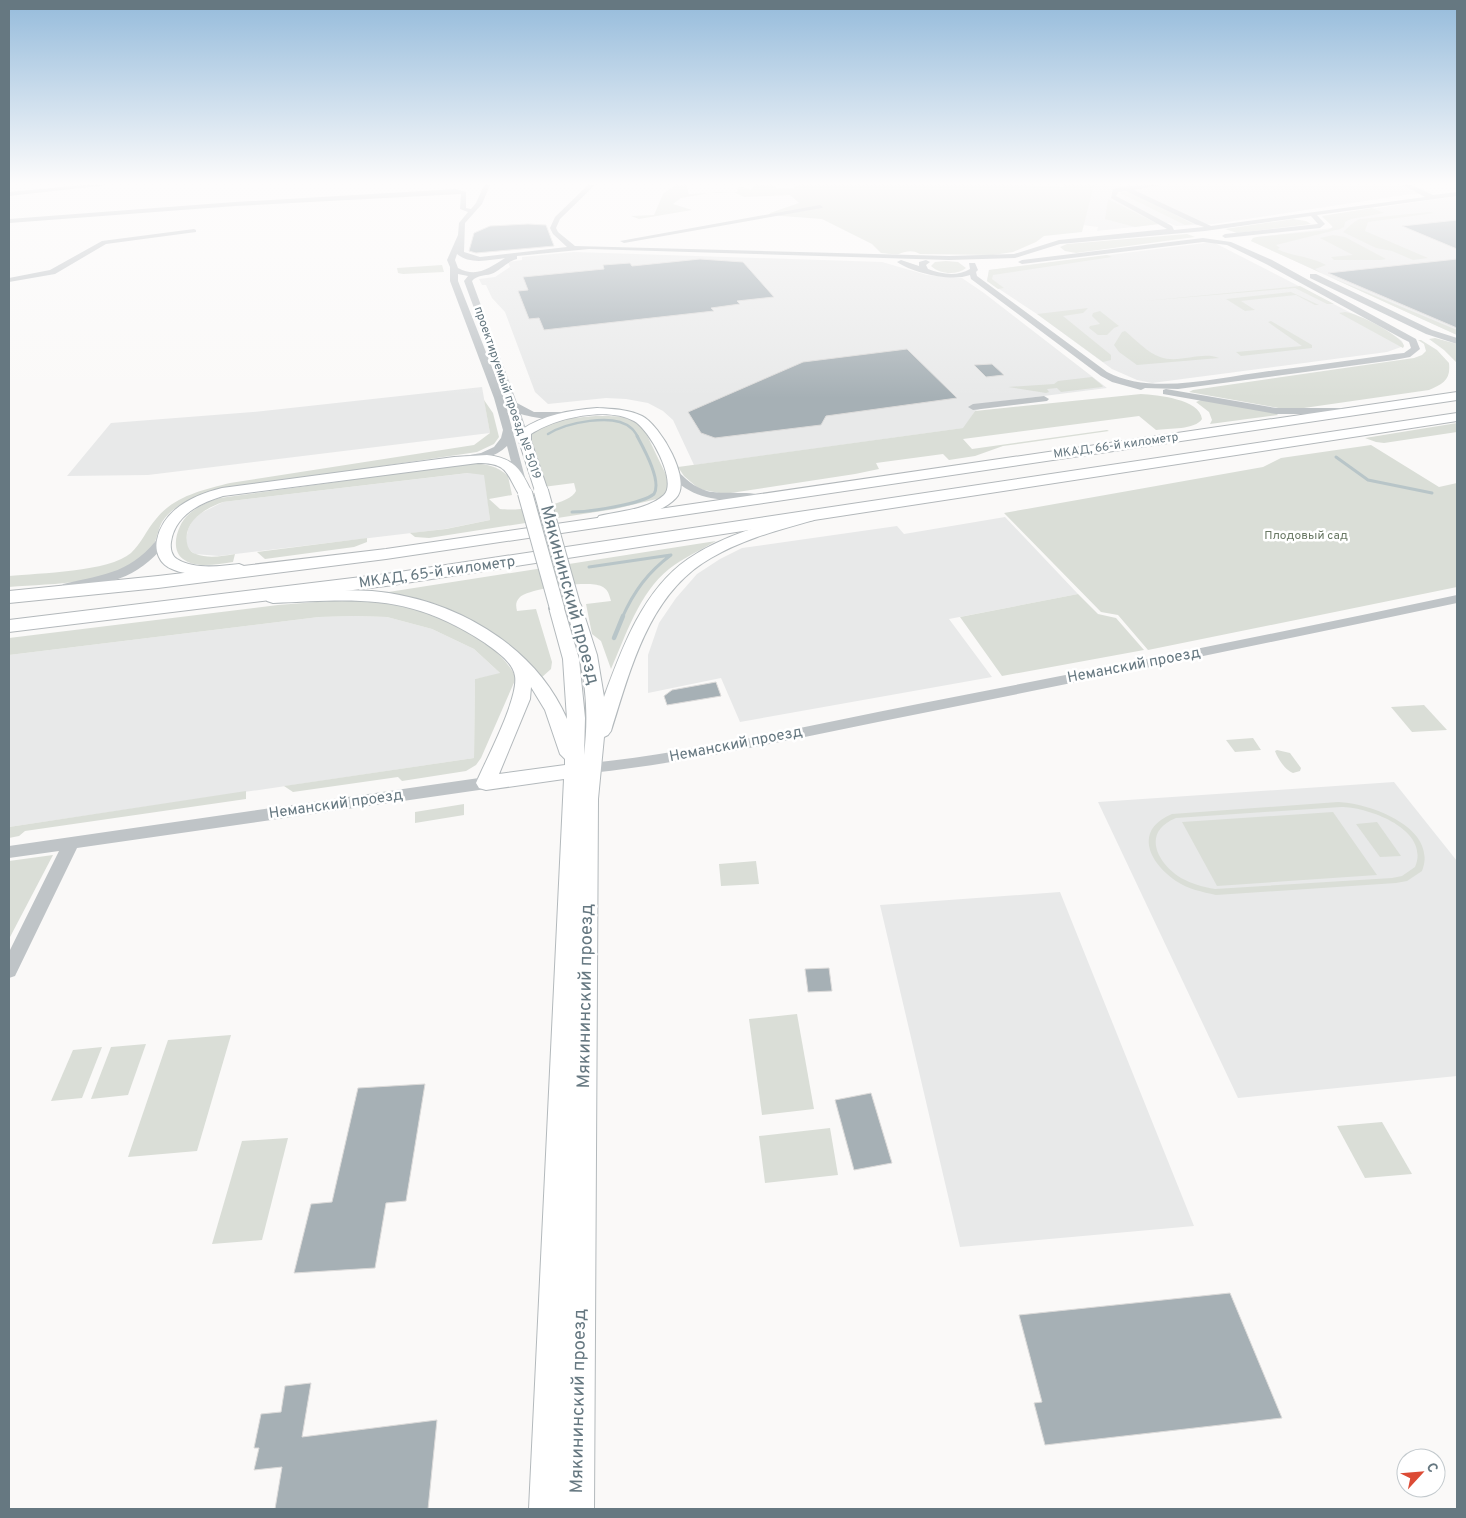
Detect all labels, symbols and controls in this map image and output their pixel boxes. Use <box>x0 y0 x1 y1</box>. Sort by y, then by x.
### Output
street label: проектируемый проезд № 5019 <box>470 304 544 482</box>
street label: МКАД, 66-й километр <box>1053 429 1180 463</box>
street label: Мякининский проезд <box>534 503 604 687</box>
park label: Плодовый сад <box>1264 528 1348 544</box>
street label: МКАД, 65-й километр <box>358 553 516 593</box>
street label: Неманский проезд <box>1066 644 1202 688</box>
street label: Неманский проезд <box>668 723 804 767</box>
street label: Неманский проезд <box>268 786 404 824</box>
street label: Мякининский проезд <box>573 903 599 1089</box>
street label: Мякининский проезд <box>566 1308 592 1494</box>
north arrow <box>1396 1448 1446 1498</box>
text: С <box>1422 1460 1441 1476</box>

